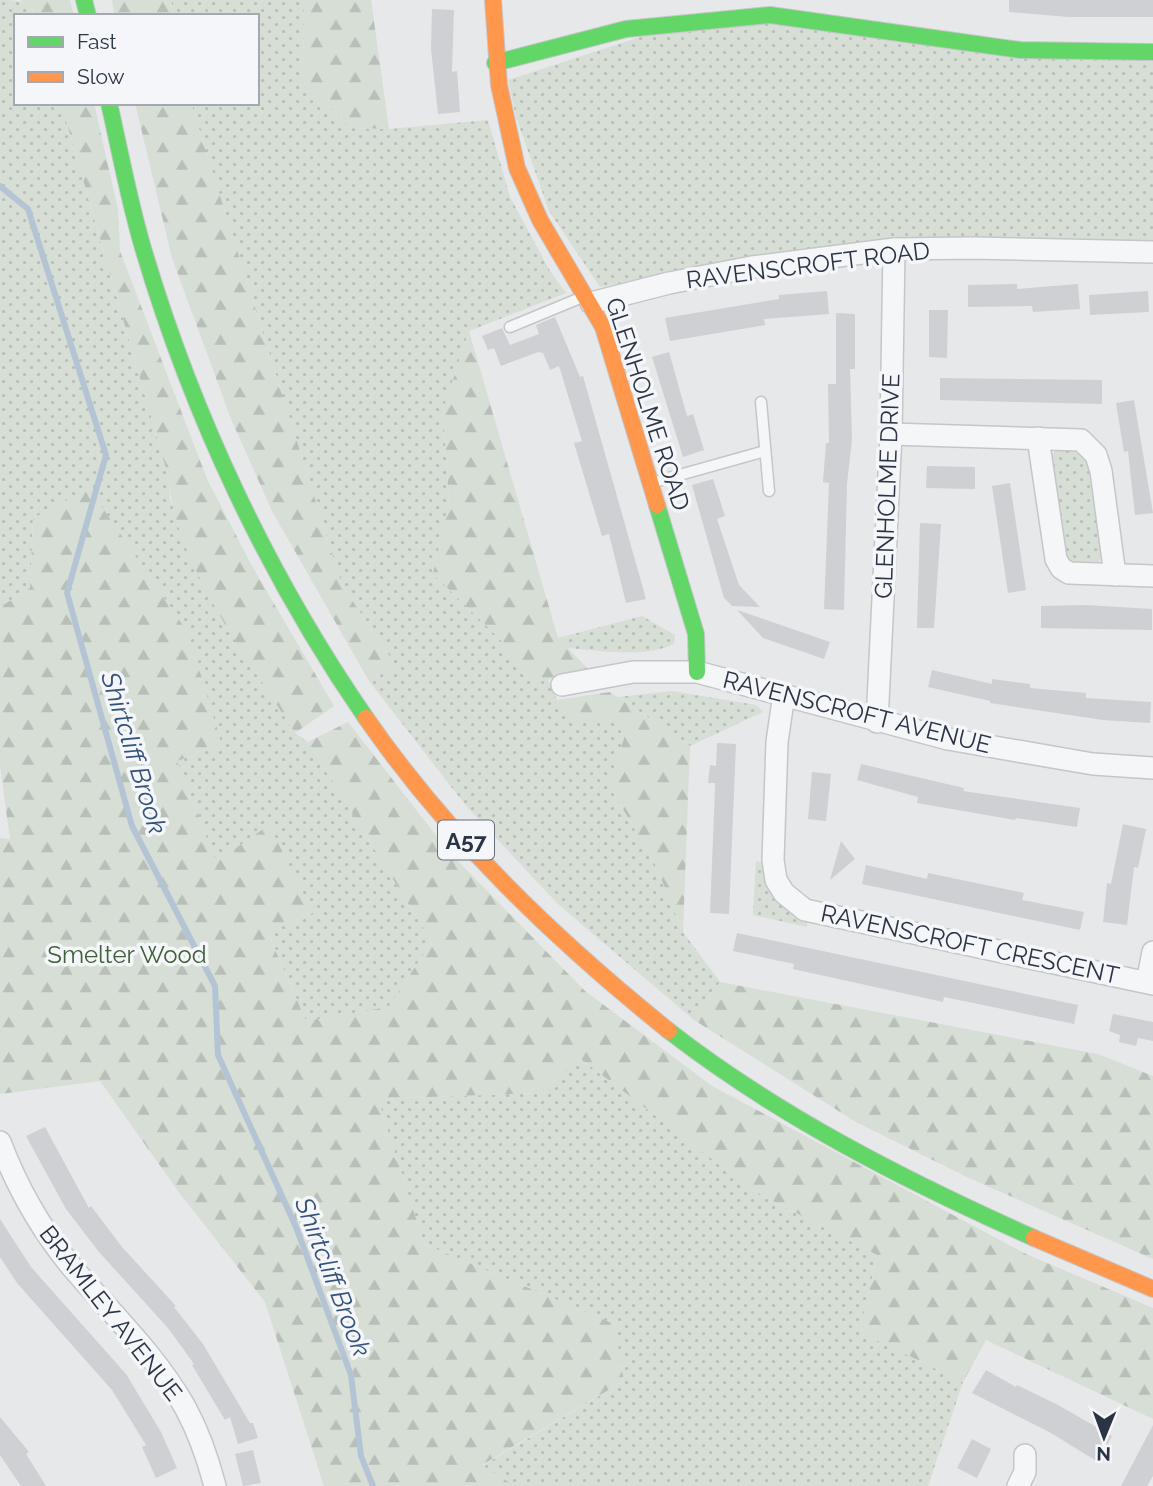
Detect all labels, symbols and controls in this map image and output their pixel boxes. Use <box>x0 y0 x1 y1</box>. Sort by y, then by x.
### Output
legend <box>14 14 259 105</box>
text: Fast <box>77 29 117 54</box>
text: Slow <box>77 64 125 89</box>
street label: RAVENSCROFT ROAD <box>685 236 931 294</box>
street label: GLENHOLME ROAD <box>600 294 696 514</box>
street label: GLENHOLME DRIVE <box>869 373 905 599</box>
street label: RAVENSCROFT AVENUE <box>720 665 994 759</box>
water label: Shirtcliff Brook <box>95 667 173 838</box>
road number: A57 <box>438 820 494 860</box>
street label: RAVENSCROFT CRESCENT <box>818 898 1122 990</box>
park label: Smelter Wood <box>47 940 207 969</box>
water label: Shirtcliff Brook <box>289 1192 377 1361</box>
street label: BRAMLEY AVENUE <box>34 1220 188 1406</box>
north arrow <box>1069 1402 1139 1472</box>
text: N <box>1096 1443 1111 1465</box>

